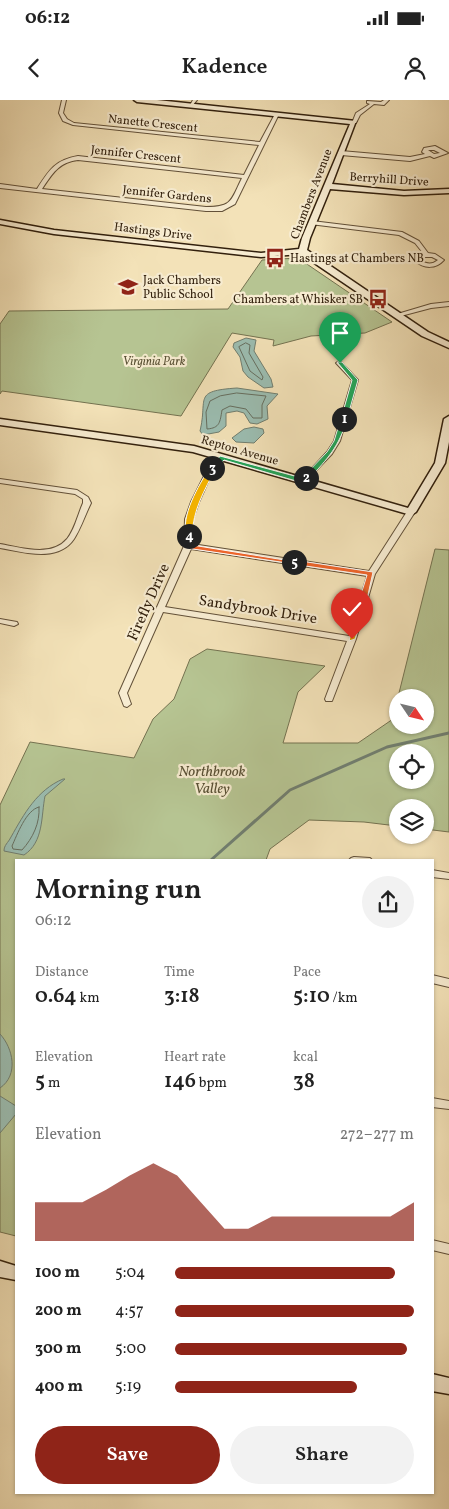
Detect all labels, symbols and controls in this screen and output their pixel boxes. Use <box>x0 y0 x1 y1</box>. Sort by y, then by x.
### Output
text: 06:12 <box>25 5 70 31</box>
text: Kadence <box>182 52 267 83</box>
icon: back <box>20 54 48 82</box>
icon: person <box>401 54 429 82</box>
street label: Nanette Crescent <box>107 111 199 137</box>
street label: Jennifer Crescent <box>90 142 182 168</box>
street label: Chambers Avenue <box>287 147 337 242</box>
street label: Berryhill Drive <box>349 169 429 191</box>
street label: Jennifer Gardens <box>122 182 212 208</box>
street label: Hastings Drive <box>113 219 193 245</box>
bus stop icon: Hastings at Chambers NB <box>264 247 286 269</box>
place label: Hastings at Chambers NB <box>290 251 424 267</box>
place label: Jack Chambers Public School <box>143 273 221 303</box>
school or university icon: Jack Chambers Public School <box>117 276 139 298</box>
bus stop icon: Chambers at Whisker SB <box>367 288 389 310</box>
place label: Chambers at Whisker SB <box>233 292 363 308</box>
pin <box>319 312 361 363</box>
icon: arrive <box>326 319 354 347</box>
park label: Virginia Park <box>123 354 186 370</box>
pin: 1 <box>332 406 356 432</box>
text: 1 <box>342 410 347 429</box>
street label: Repton Avenue <box>199 432 281 470</box>
pin: 3 <box>200 456 224 480</box>
text: 3 <box>209 459 216 478</box>
pin: 2 <box>294 466 318 490</box>
text: 2 <box>303 469 310 488</box>
pin: 4 <box>176 524 202 548</box>
text: 4 <box>185 527 194 546</box>
pin: 5 <box>282 550 306 574</box>
text: 5 <box>291 553 298 572</box>
street label: Firefly Drive <box>123 561 176 645</box>
pin <box>331 588 373 639</box>
street label: Sandybrook Drive <box>197 591 318 630</box>
icon: check <box>338 595 366 623</box>
north arrow <box>389 689 434 734</box>
map controls <box>389 689 434 844</box>
button: locate <box>389 744 434 789</box>
park label: Northbrook Valley <box>179 762 246 800</box>
button: layers <box>389 799 434 844</box>
text: Morning run <box>35 871 202 910</box>
button: share <box>362 876 414 928</box>
text: 06:12 <box>35 910 72 932</box>
text: Distance <box>35 963 89 982</box>
text: Time <box>164 963 195 982</box>
text: Pace <box>293 963 321 982</box>
text: 0.64 <box>35 982 77 1011</box>
text: 3:18 <box>164 982 200 1011</box>
text: 5:10 <box>293 982 330 1011</box>
text: km <box>77 989 100 1008</box>
text: /km <box>330 989 358 1008</box>
text: Elevation <box>35 1048 93 1067</box>
text: Heart rate <box>164 1048 226 1067</box>
text: kcal <box>293 1048 318 1067</box>
text: 5 <box>35 1067 45 1096</box>
text: 146 <box>164 1067 196 1096</box>
text: 38 <box>293 1067 315 1096</box>
text: m <box>45 1074 60 1093</box>
text: bpm <box>196 1074 227 1093</box>
text: Elevation <box>35 1124 102 1146</box>
text: 272–277 m <box>340 1124 414 1146</box>
text: 100 m <box>35 1262 80 1284</box>
text: 5:04 <box>115 1262 145 1284</box>
text: 200 m <box>35 1300 82 1322</box>
text: 4:57 <box>115 1300 144 1322</box>
text: 300 m <box>35 1338 81 1360</box>
text: 5:00 <box>115 1338 146 1360</box>
text: 400 m <box>35 1376 83 1398</box>
text: 5:19 <box>115 1376 141 1398</box>
button: Save <box>35 1426 220 1484</box>
button: Share <box>230 1426 414 1484</box>

